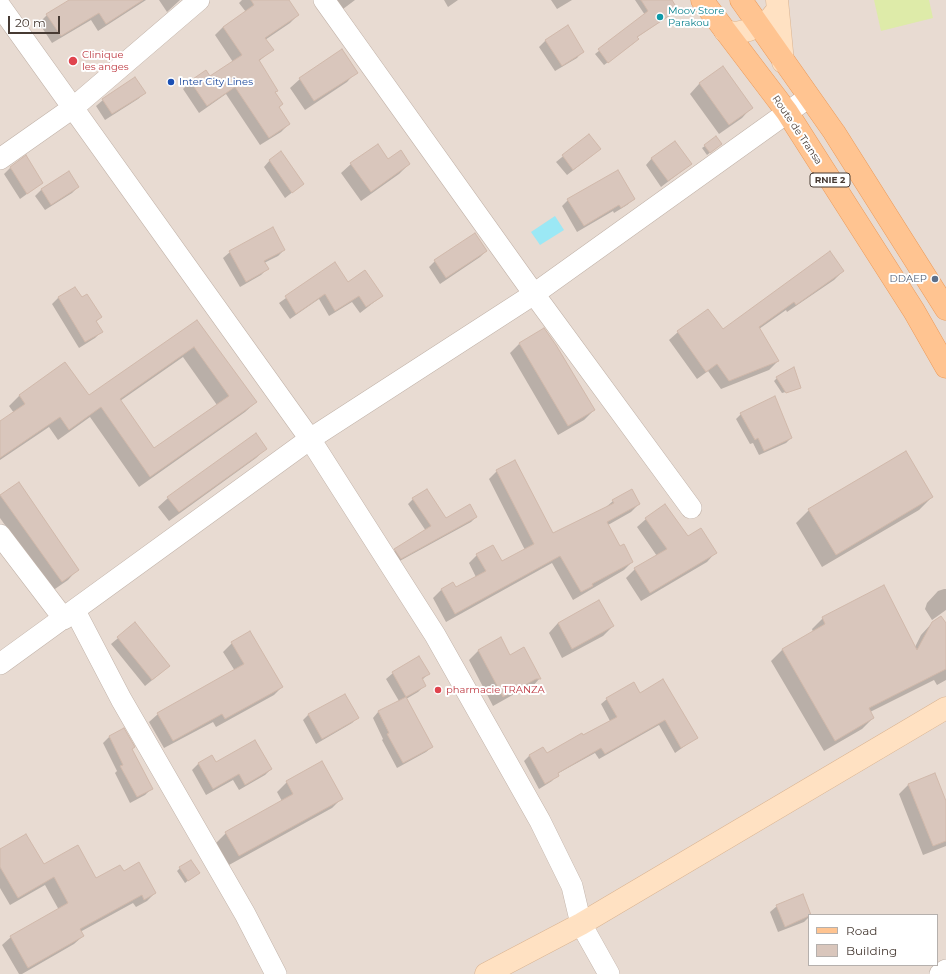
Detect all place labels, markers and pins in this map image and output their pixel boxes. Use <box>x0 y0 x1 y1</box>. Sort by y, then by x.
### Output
place label: Moov Store Parakou <box>668 5 724 28</box>
marker: Moov Store Parakou <box>655 12 665 22</box>
place label: Clinique les anges <box>82 49 129 72</box>
marker: Clinique les anges <box>67 55 79 67</box>
place label: Inter City Lines <box>179 76 253 88</box>
marker: Inter City Lines <box>166 77 176 87</box>
place label: DDAEP <box>890 273 927 285</box>
marker: DDAEP <box>930 274 940 284</box>
place label: pharmacie TRANZA <box>446 684 545 696</box>
marker: pharmacie TRANZA <box>433 685 443 695</box>

